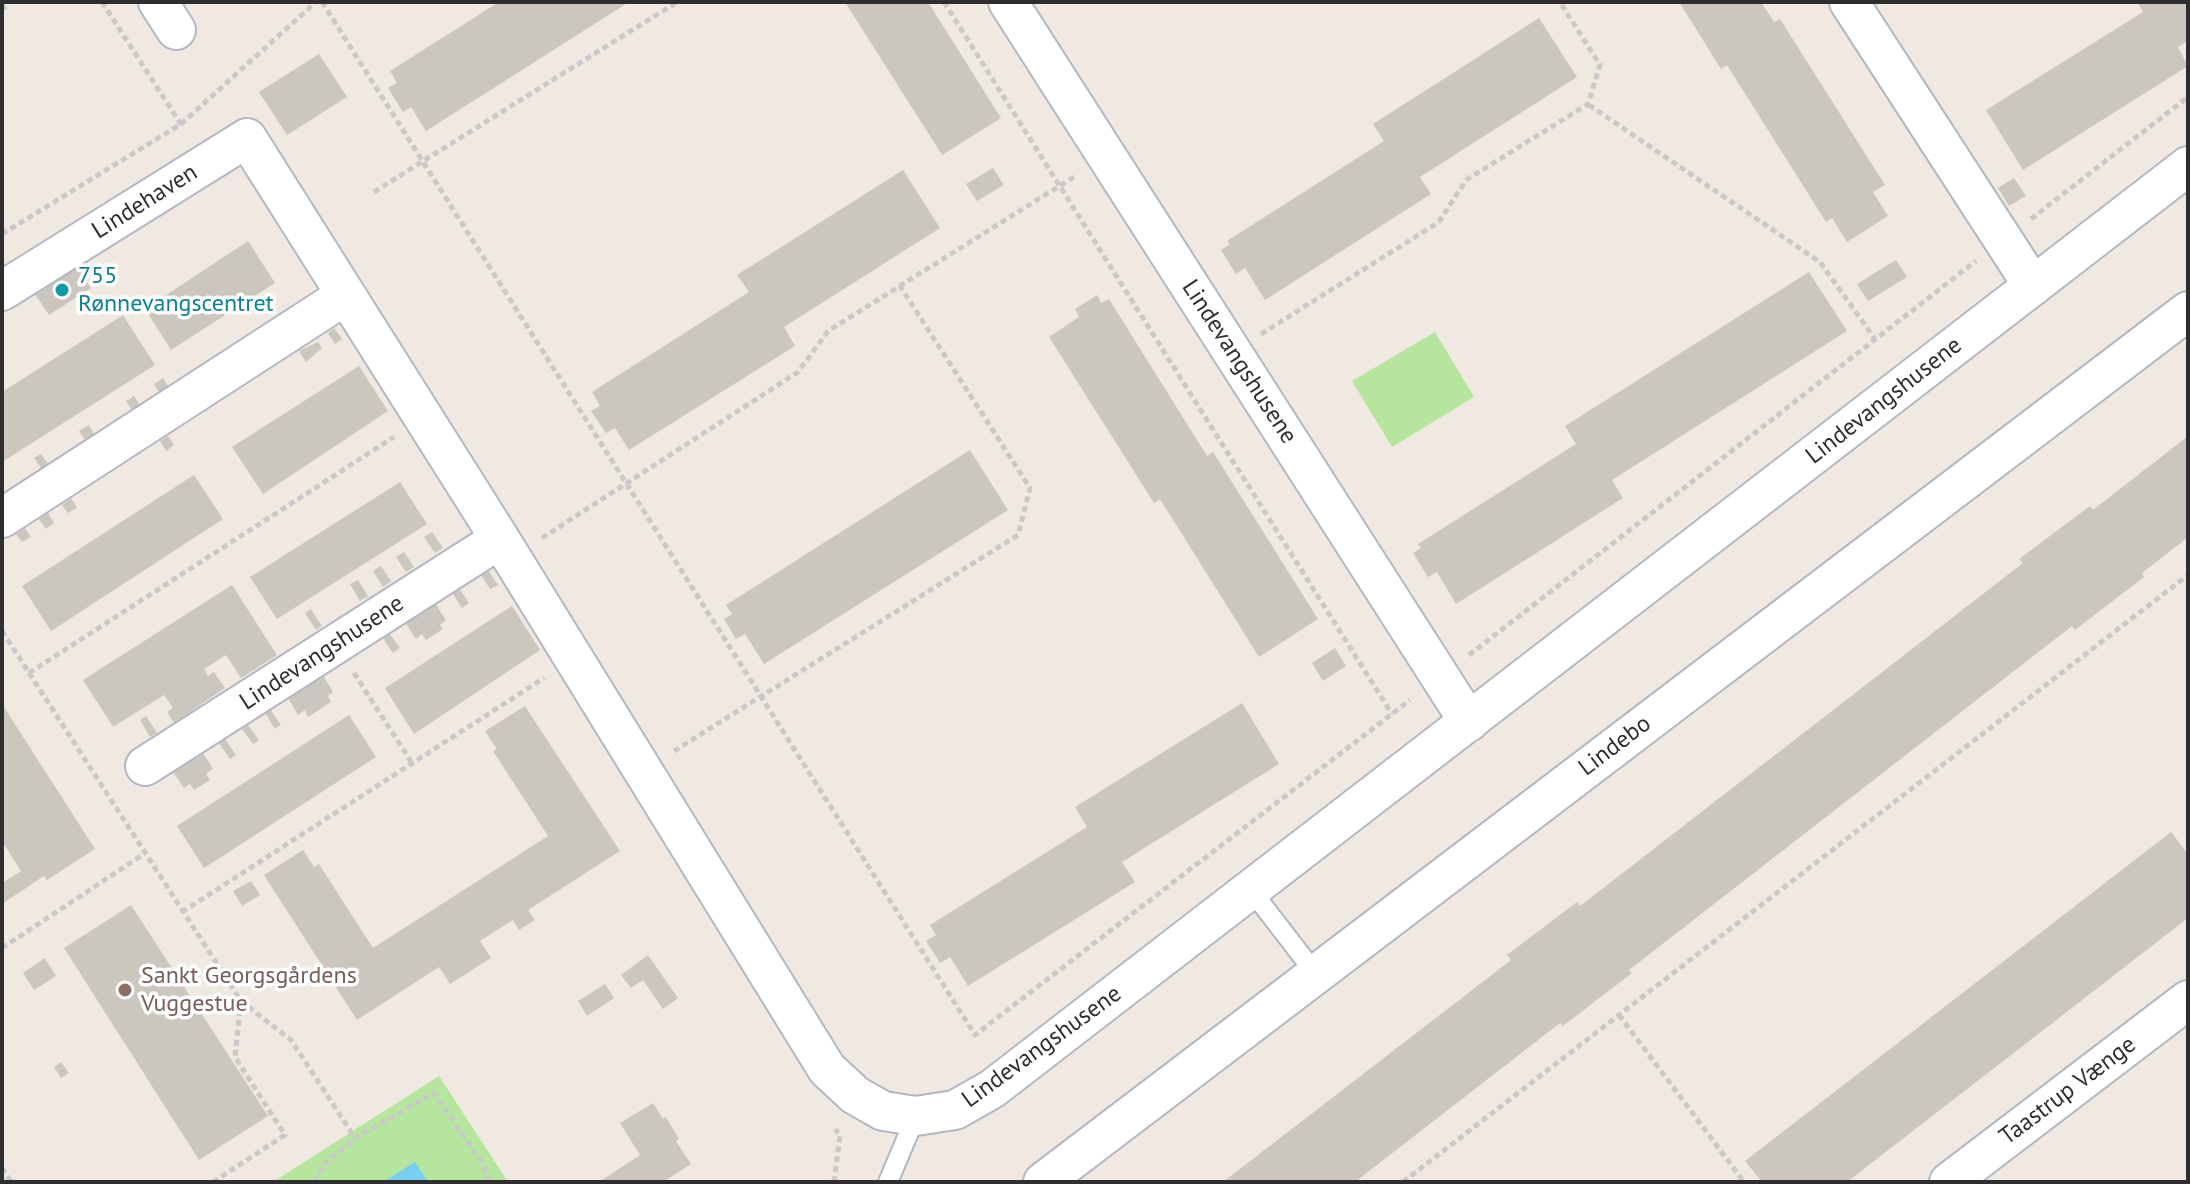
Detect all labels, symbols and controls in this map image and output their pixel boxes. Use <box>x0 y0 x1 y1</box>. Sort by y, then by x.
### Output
street label: Lindehaven <box>87 158 203 246</box>
place label: 755 Rønnevangscentret <box>78 262 274 318</box>
street label: Lindevangshusene <box>1175 275 1303 449</box>
marker: 755 Rønnevangscentret <box>53 281 71 299</box>
street label: Lindevangshusene <box>1800 331 1968 471</box>
street label: Lindevangshusene <box>235 589 409 717</box>
street label: Lindebo <box>1573 710 1657 782</box>
place label: Sankt Georgsgårdens Vuggestue <box>141 962 357 1018</box>
street label: Lindevangshusene <box>957 980 1127 1114</box>
marker: Sankt Georgsgårdens Vuggestue <box>116 981 134 999</box>
street label: Taastrup Vænge <box>1994 1030 2142 1152</box>

